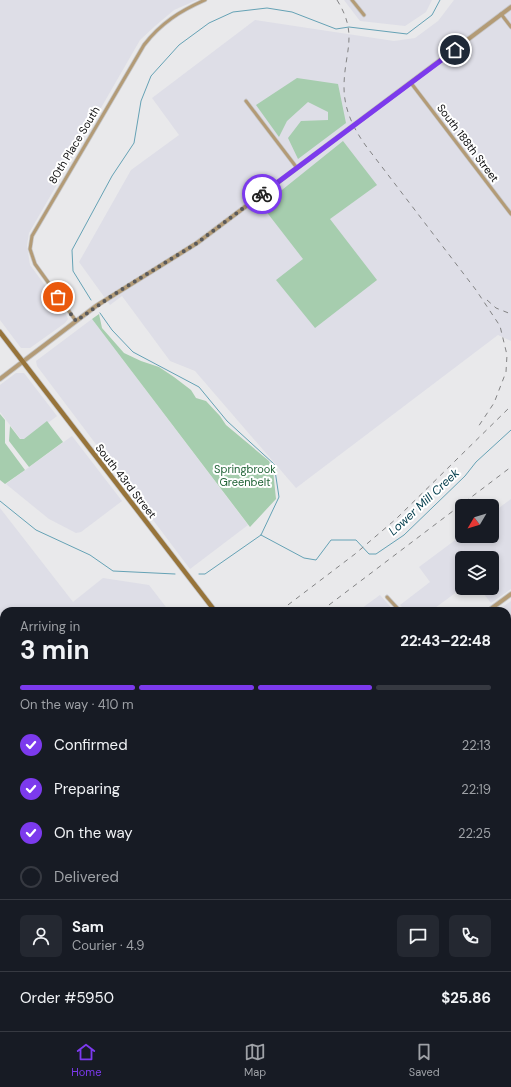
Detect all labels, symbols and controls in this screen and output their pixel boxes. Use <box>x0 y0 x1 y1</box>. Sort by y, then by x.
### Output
pin <box>438 33 472 67</box>
icon: home <box>444 39 466 61</box>
street label: South 188th Street <box>434 101 502 185</box>
street label: 80th Place South <box>45 104 103 186</box>
courier <box>242 174 282 214</box>
icon: bike <box>251 183 273 205</box>
pin <box>41 280 75 314</box>
icon: bag <box>47 286 69 308</box>
street label: South 43rd Street <box>93 441 159 521</box>
park label: Springbrook Greenbelt <box>214 462 276 489</box>
water label: Lower Mill Creek <box>385 464 463 539</box>
north arrow <box>455 499 499 543</box>
map controls <box>455 499 499 595</box>
button: layers <box>455 551 499 595</box>
text: Arriving in <box>20 618 80 635</box>
text: 22:43–22:48 <box>400 631 491 651</box>
text: 3 min <box>20 633 89 667</box>
text: On the way · 410 m <box>20 696 134 713</box>
icon: check <box>20 734 42 756</box>
text: Confirmed <box>54 735 128 755</box>
text: 22:13 <box>462 737 491 754</box>
icon: check <box>20 778 42 800</box>
text: Preparing <box>54 779 120 799</box>
text: 22:19 <box>461 781 491 798</box>
icon: check <box>20 822 42 844</box>
text: On the way <box>54 823 133 843</box>
text: 22:25 <box>458 825 491 842</box>
text: Delivered <box>54 867 119 887</box>
button: person <box>20 915 62 957</box>
button: chat <box>397 915 439 957</box>
button: phone <box>449 915 491 957</box>
text: Sam <box>72 917 104 937</box>
text: Courier · 4.9 <box>72 937 144 954</box>
text: Order #5950 <box>20 988 114 1008</box>
text: $25.86 <box>441 988 491 1008</box>
tab: Home <box>71 1041 101 1079</box>
tab: Map <box>244 1041 266 1079</box>
tab: Saved <box>409 1041 440 1079</box>

